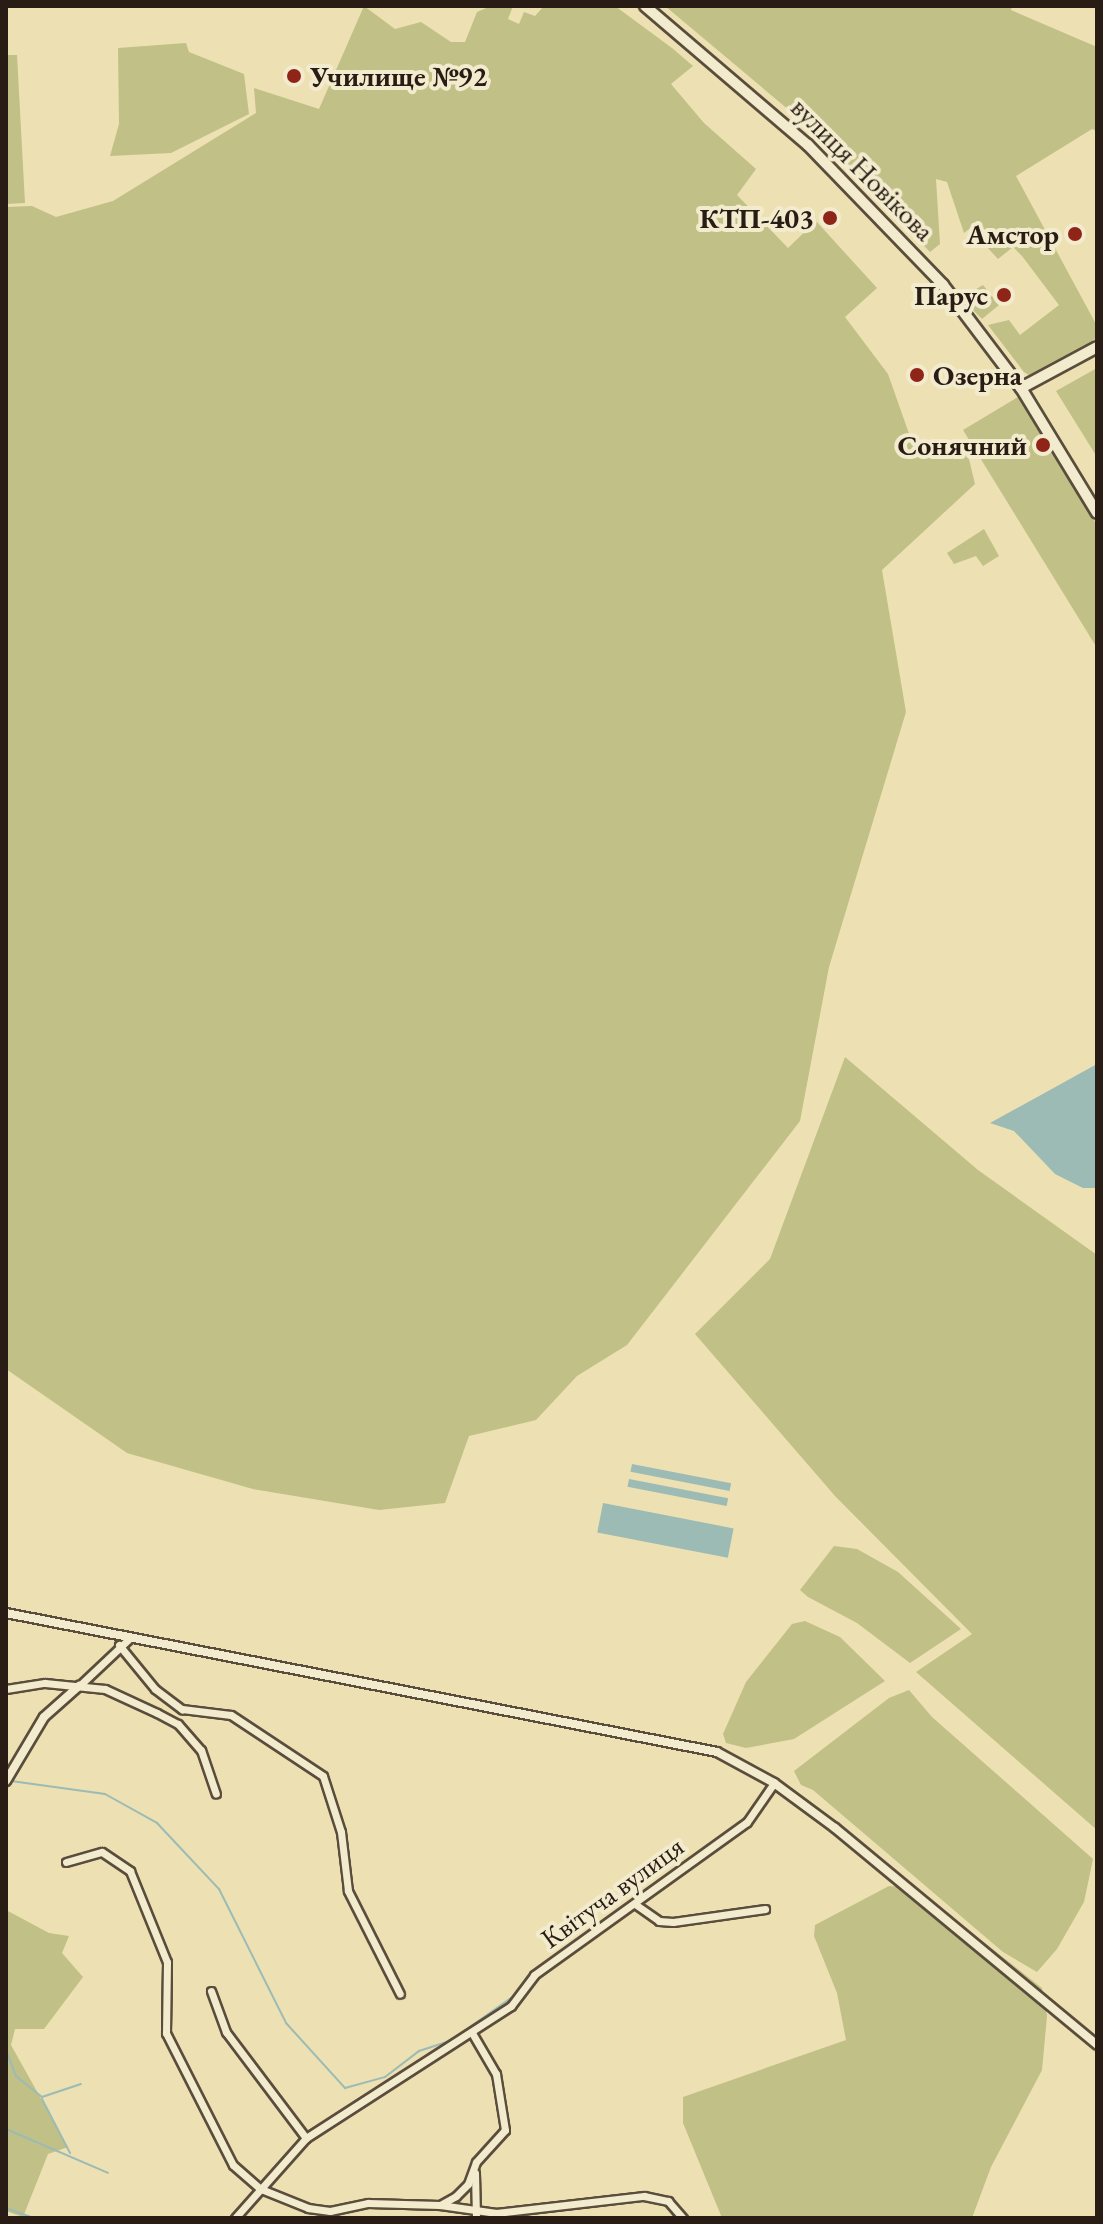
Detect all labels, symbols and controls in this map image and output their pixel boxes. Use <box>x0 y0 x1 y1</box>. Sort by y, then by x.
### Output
place label: Училище №92 <box>310 59 487 93</box>
marker: Училище №92 <box>285 67 303 85</box>
street label: вулиця Новікова <box>784 90 942 248</box>
place label: КТП-403 <box>699 201 814 235</box>
marker: КТП-403 <box>821 209 839 227</box>
place label: Амстор <box>966 217 1059 251</box>
marker: Амстор <box>1066 225 1084 243</box>
place label: Парус <box>914 278 988 312</box>
marker: Парус <box>995 286 1013 304</box>
place label: Озерна <box>933 358 1022 392</box>
marker: Озерна <box>908 366 926 384</box>
place label: Сонячний <box>897 428 1027 462</box>
marker: Сонячний <box>1034 436 1052 454</box>
street label: Квітуча вулиця <box>534 1829 690 1955</box>

